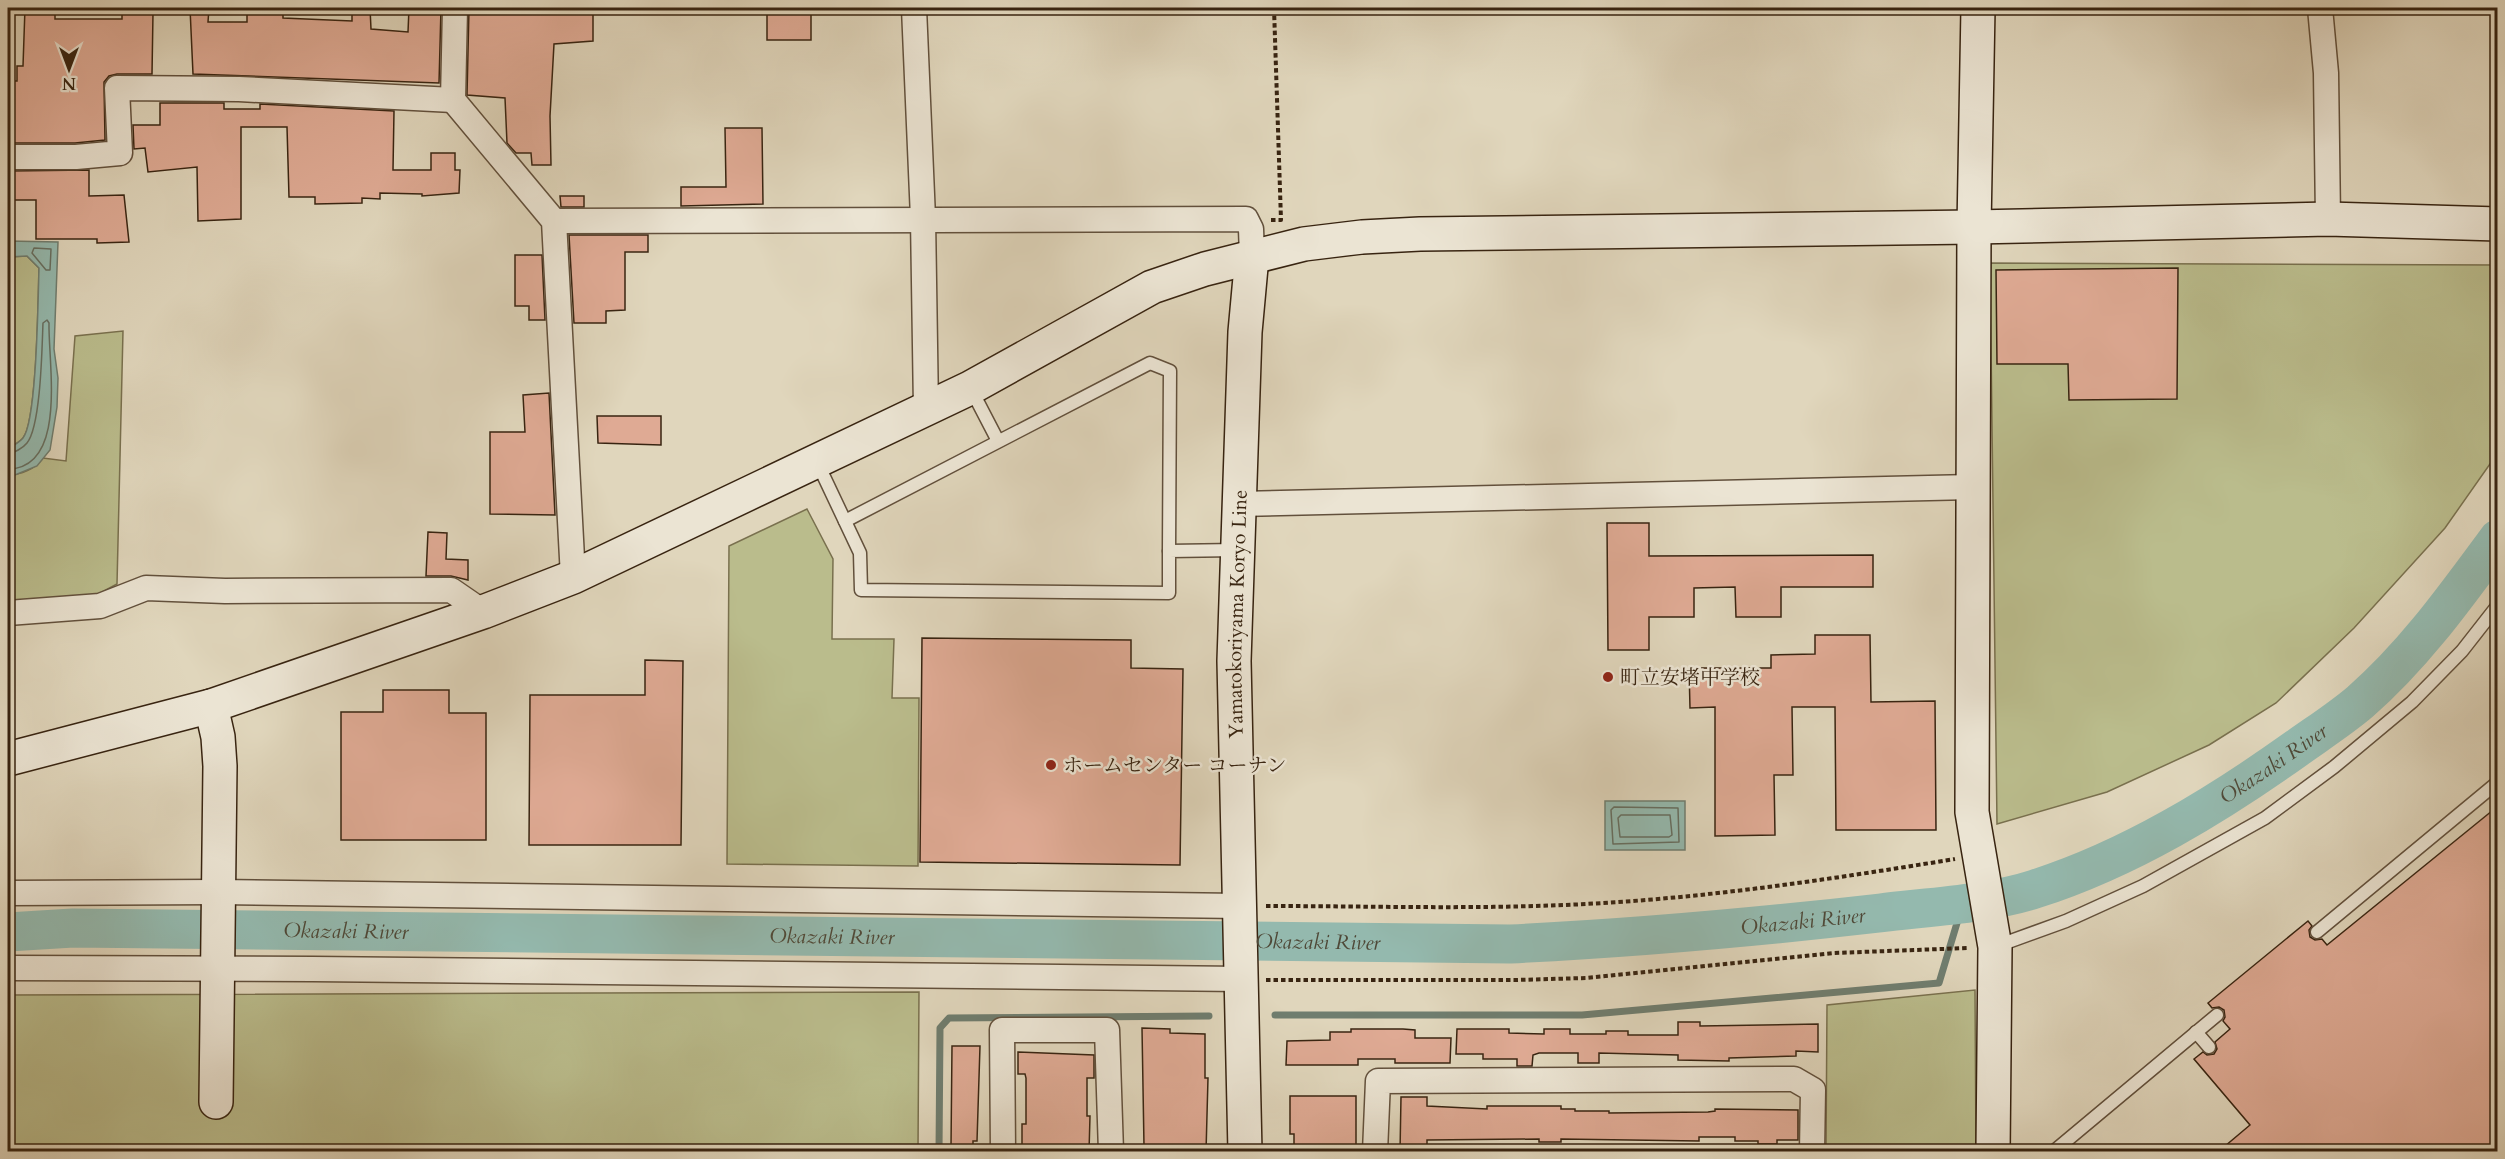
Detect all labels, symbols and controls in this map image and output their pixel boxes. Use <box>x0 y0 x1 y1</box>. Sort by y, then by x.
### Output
north arrow <box>39 39 99 99</box>
text: N <box>62 72 76 94</box>
street label: Yamatokoriyama Koryo Line <box>1221 489 1254 739</box>
place label: 町立安堵中学校 <box>1620 664 1760 691</box>
marker: 町立安堵中学校 <box>1601 670 1615 684</box>
water label: Okazaki River <box>2214 716 2334 811</box>
place label: ホームセンター コーナン <box>1063 752 1287 779</box>
marker: ホームセンター コーナン <box>1044 758 1058 772</box>
water label: Okazaki River <box>1739 901 1868 942</box>
water label: Okazaki River <box>283 916 410 947</box>
water label: Okazaki River <box>769 922 896 952</box>
water label: Okazaki River <box>1255 927 1382 958</box>

